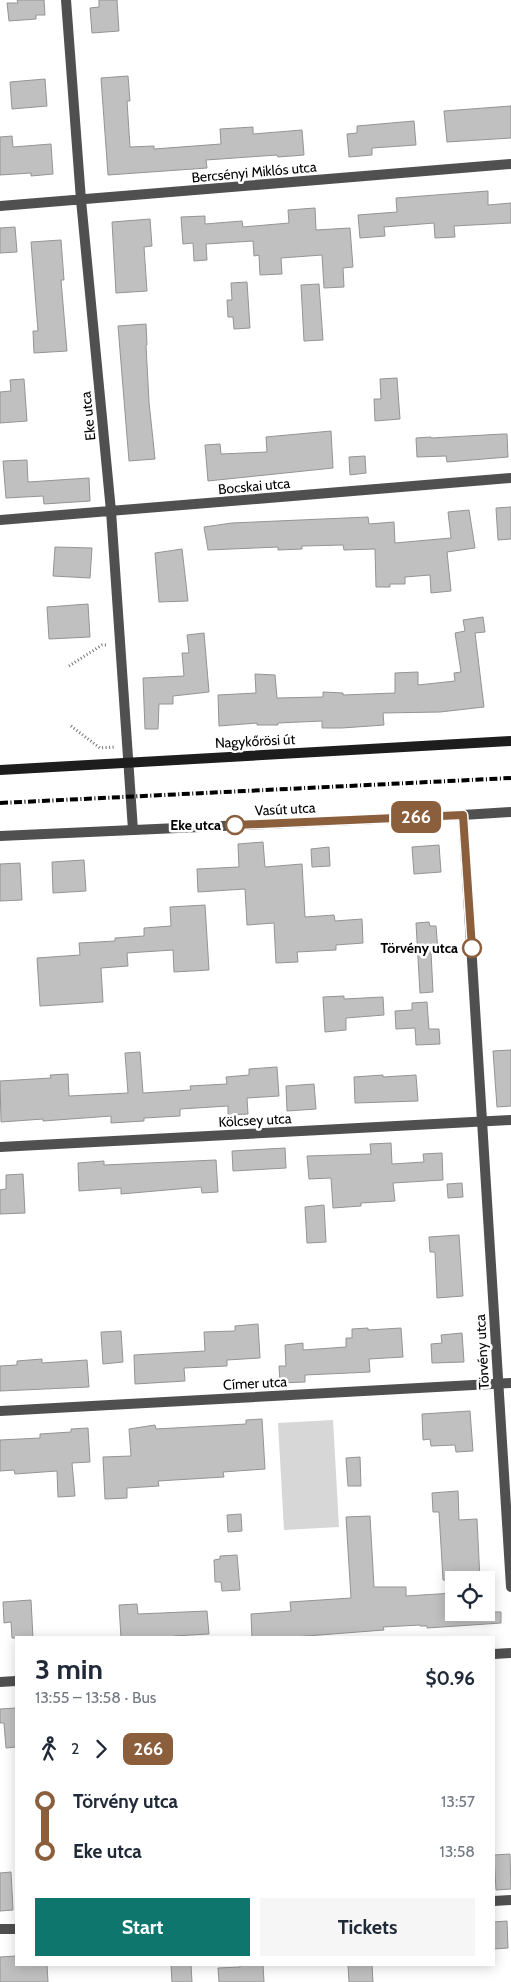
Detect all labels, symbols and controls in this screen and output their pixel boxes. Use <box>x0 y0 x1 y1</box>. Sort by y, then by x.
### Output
street label: Bercsényi Miklós utca <box>191 158 317 186</box>
street label: Eke utca <box>76 390 100 441</box>
street label: Bocskai utca <box>217 474 291 498</box>
street label: Nagykőrösi út <box>214 730 296 752</box>
street label: Vasút utca <box>254 798 316 820</box>
line badge: 266 <box>387 801 445 833</box>
text: 266 <box>401 806 431 828</box>
marker: Eke utca <box>225 815 245 835</box>
place label: Eke utca <box>170 816 221 834</box>
marker: Törvény utca <box>462 938 482 958</box>
place label: Törvény utca <box>381 939 458 957</box>
street label: Kölcsey utca <box>218 1109 292 1131</box>
street label: Törvény utca <box>471 1314 493 1390</box>
street label: Címer utca <box>223 1372 288 1394</box>
map controls <box>445 1571 495 1621</box>
button: locate <box>445 1571 495 1621</box>
text: 3 min <box>35 1652 103 1686</box>
text: $0.96 <box>425 1667 475 1690</box>
text: 13:55 – 13:58 · Bus <box>35 1688 156 1707</box>
icon: walk <box>35 1735 63 1763</box>
icon: forward <box>87 1735 115 1763</box>
text: 266 <box>133 1738 163 1760</box>
text: 2 <box>71 1739 79 1758</box>
text: Törvény utca <box>73 1790 178 1813</box>
text: 13:57 <box>441 1792 475 1811</box>
text: Eke utca <box>73 1840 142 1863</box>
text: 13:58 <box>439 1842 475 1861</box>
button: Start <box>35 1898 250 1956</box>
button: Tickets <box>260 1898 475 1956</box>

